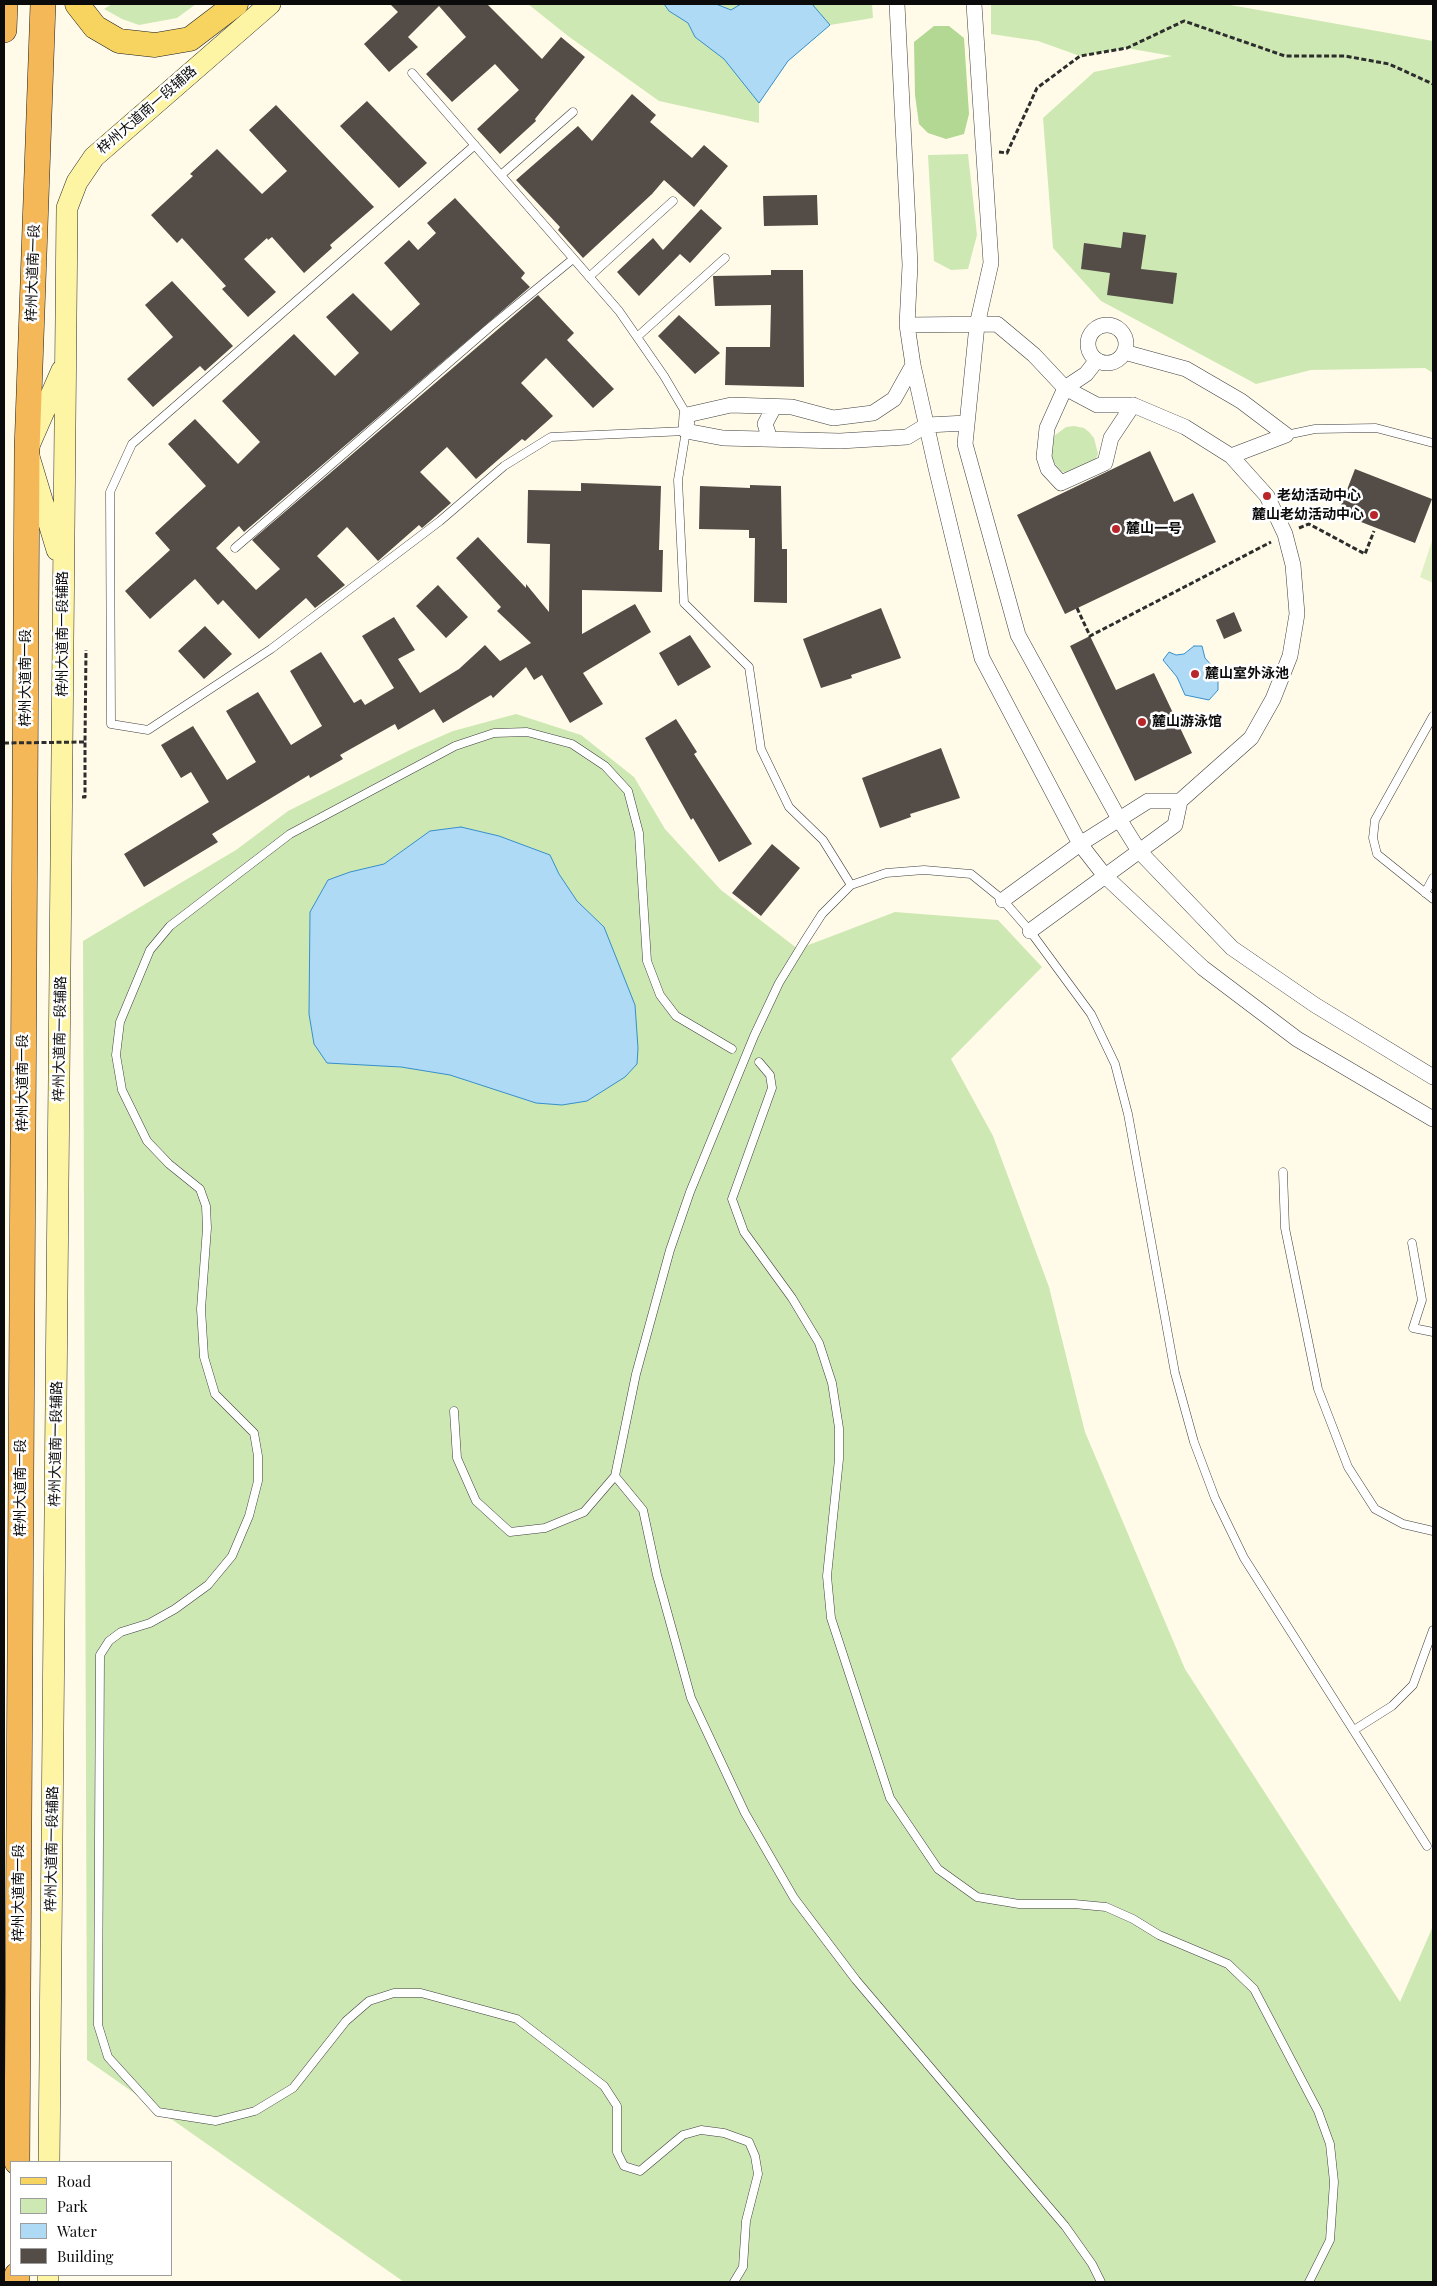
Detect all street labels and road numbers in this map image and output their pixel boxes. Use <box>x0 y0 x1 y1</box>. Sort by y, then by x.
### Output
street label: 梓州大道南一段辅路 <box>94 62 200 158</box>
street label: 梓州大道南一段 <box>23 224 43 322</box>
street label: 梓州大道南一段辅路 <box>55 571 71 697</box>
street label: 梓州大道南一段 <box>18 629 34 727</box>
street label: 梓州大道南一段辅路 <box>51 976 69 1102</box>
street label: 梓州大道南一段 <box>15 1034 31 1132</box>
street label: 梓州大道南一段辅路 <box>47 1381 65 1507</box>
street label: 梓州大道南一段 <box>13 1439 29 1537</box>
street label: 梓州大道南一段辅路 <box>43 1786 61 1912</box>
street label: 梓州大道南一段 <box>11 1844 27 1942</box>

